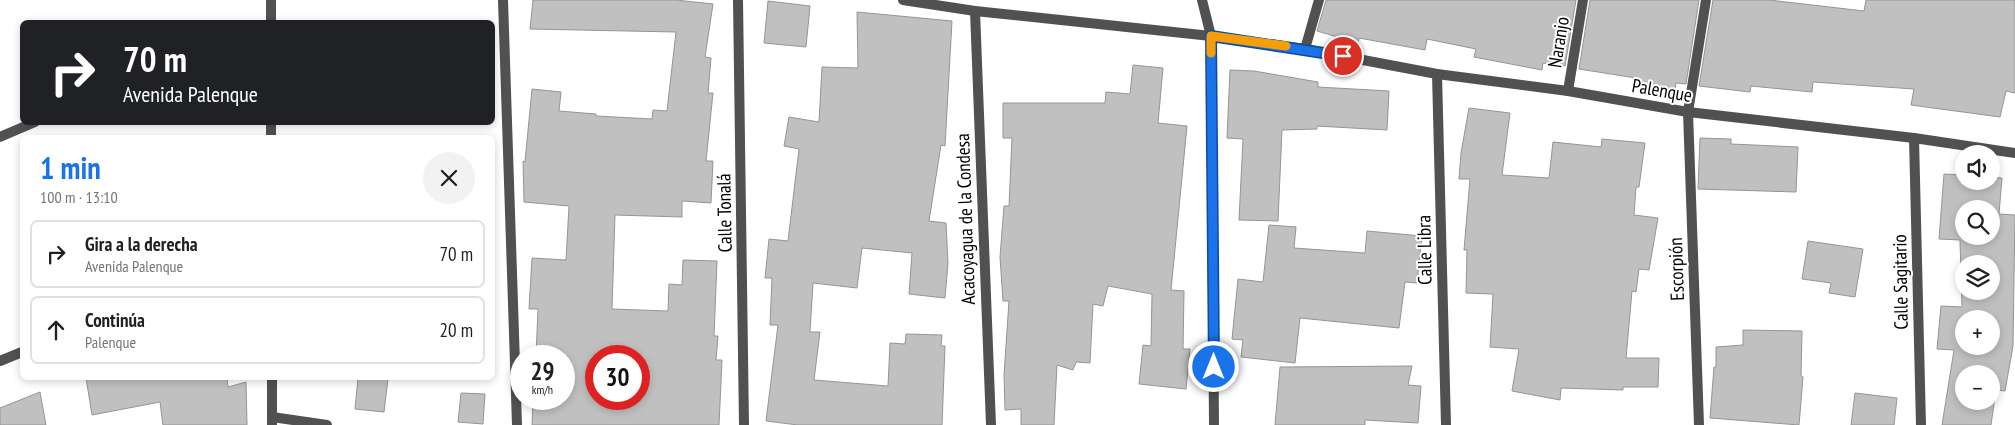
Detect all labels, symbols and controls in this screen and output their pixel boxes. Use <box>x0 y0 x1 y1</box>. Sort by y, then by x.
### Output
street label: Naranjo <box>1542 15 1574 69</box>
pin <box>1322 35 1364 77</box>
text: 70 m <box>123 36 187 82</box>
icon: right <box>40 40 105 105</box>
icon: arrive <box>1329 42 1357 70</box>
street label: Palenque <box>1630 73 1694 107</box>
text: Avenida Palenque <box>123 80 258 108</box>
street label: Acacoyagua de la Condesa <box>950 133 980 305</box>
map controls <box>1955 145 2000 410</box>
button: sound <box>1955 145 2000 190</box>
text: 1 min <box>40 148 101 187</box>
button: close <box>423 152 475 204</box>
street label: Calle Tonalá <box>711 173 737 253</box>
text: 100 m · 13:10 <box>40 187 118 207</box>
button: search <box>1955 200 2000 245</box>
street label: Calle Libra <box>1411 215 1437 285</box>
text: Gira a la derecha <box>85 232 198 256</box>
street label: Calle Sagitario <box>1887 234 1913 330</box>
street label: Escorpión <box>1663 237 1689 301</box>
icon: right <box>42 240 70 268</box>
text: 70 m <box>440 242 473 266</box>
button: layers <box>1955 255 2000 300</box>
text: Avenida Palenque <box>85 256 183 276</box>
text: Continúa <box>85 308 145 332</box>
button: + <box>1955 310 2000 355</box>
icon: ahead <box>42 316 70 344</box>
text: 20 m <box>440 318 473 342</box>
text: Palenque <box>85 332 136 352</box>
position arrow <box>1187 340 1239 392</box>
speed limit sign: 30 <box>585 345 650 410</box>
text: 29 <box>531 355 554 387</box>
button: − <box>1955 365 2000 410</box>
text: km/h <box>532 382 553 397</box>

